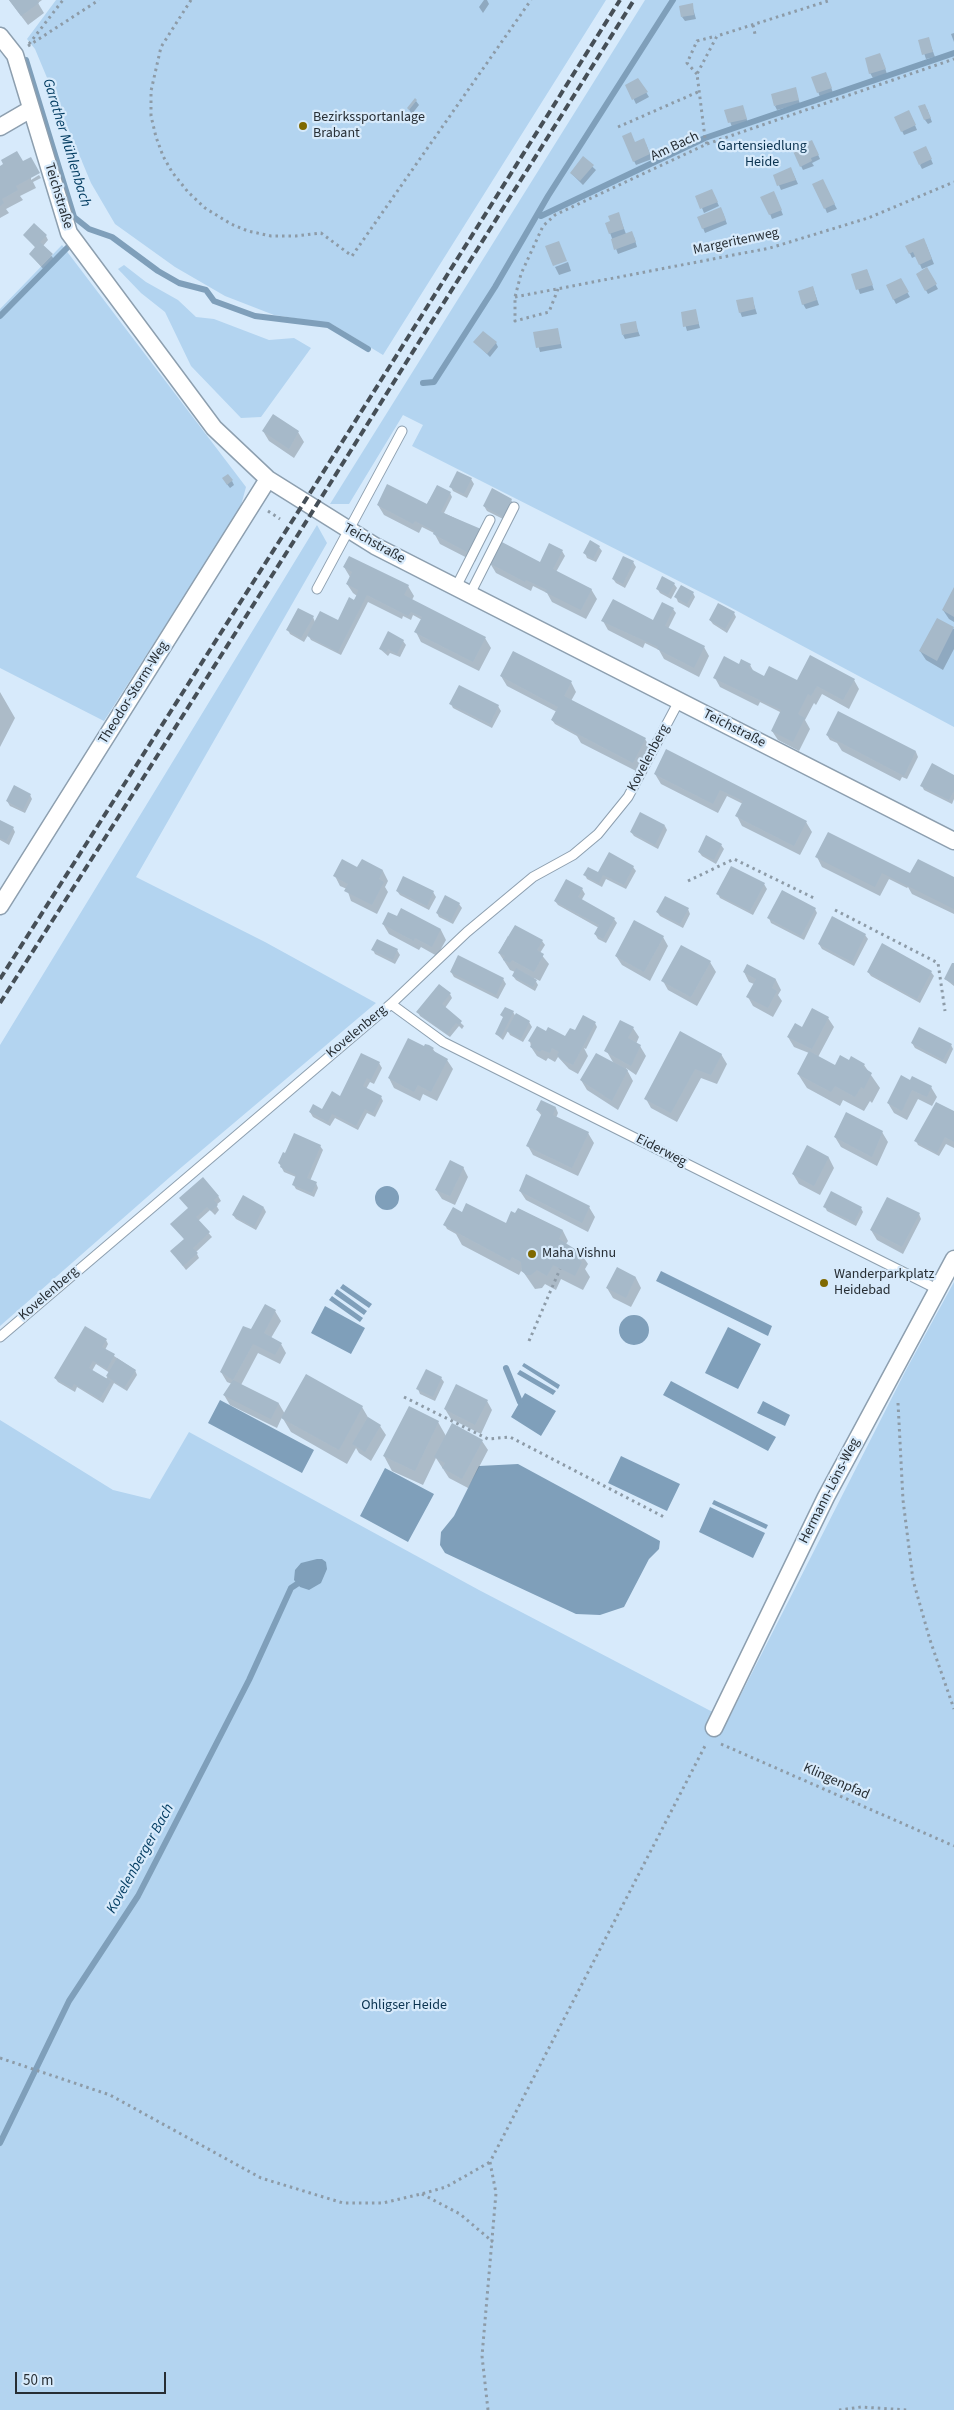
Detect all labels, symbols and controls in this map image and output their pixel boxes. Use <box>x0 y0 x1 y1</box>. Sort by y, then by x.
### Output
water label: Garather Mühlenbach <box>38 77 94 209</box>
place label: Bezirkssportanlage Brabant <box>313 110 425 142</box>
marker: Bezirkssportanlage Brabant <box>297 120 309 132</box>
street label: Am Bach <box>648 129 702 165</box>
park label: Gartensiedlung Heide <box>717 139 807 172</box>
street label: Teichstraße <box>40 161 76 231</box>
street label: Margeritenweg <box>692 225 780 259</box>
street label: Teichstraße <box>340 520 408 568</box>
street label: Theodor-Storm-Weg <box>95 638 173 748</box>
street label: Teichstraße <box>700 706 768 752</box>
street label: Kovelenberg <box>624 722 674 794</box>
street label: Kovelenberg <box>323 1002 391 1062</box>
street label: Eiderweg <box>633 1131 689 1171</box>
place label: Maha Vishnu <box>542 1246 616 1262</box>
marker: Maha Vishnu <box>526 1248 538 1260</box>
street label: Kovelenberg <box>16 1264 82 1324</box>
place label: Wanderparkplatz Heidebad <box>834 1267 934 1300</box>
marker: Wanderparkplatz Heidebad <box>818 1277 830 1289</box>
street label: Hermann-Löns-Weg <box>796 1435 864 1547</box>
street label: Klingenpfad <box>800 1760 872 1804</box>
water label: Kovelenberger Bach <box>103 1801 179 1917</box>
park label: Ohligser Heide <box>361 1998 447 2014</box>
scale bar <box>18 2362 169 2394</box>
text: 50 m <box>23 2370 53 2391</box>

